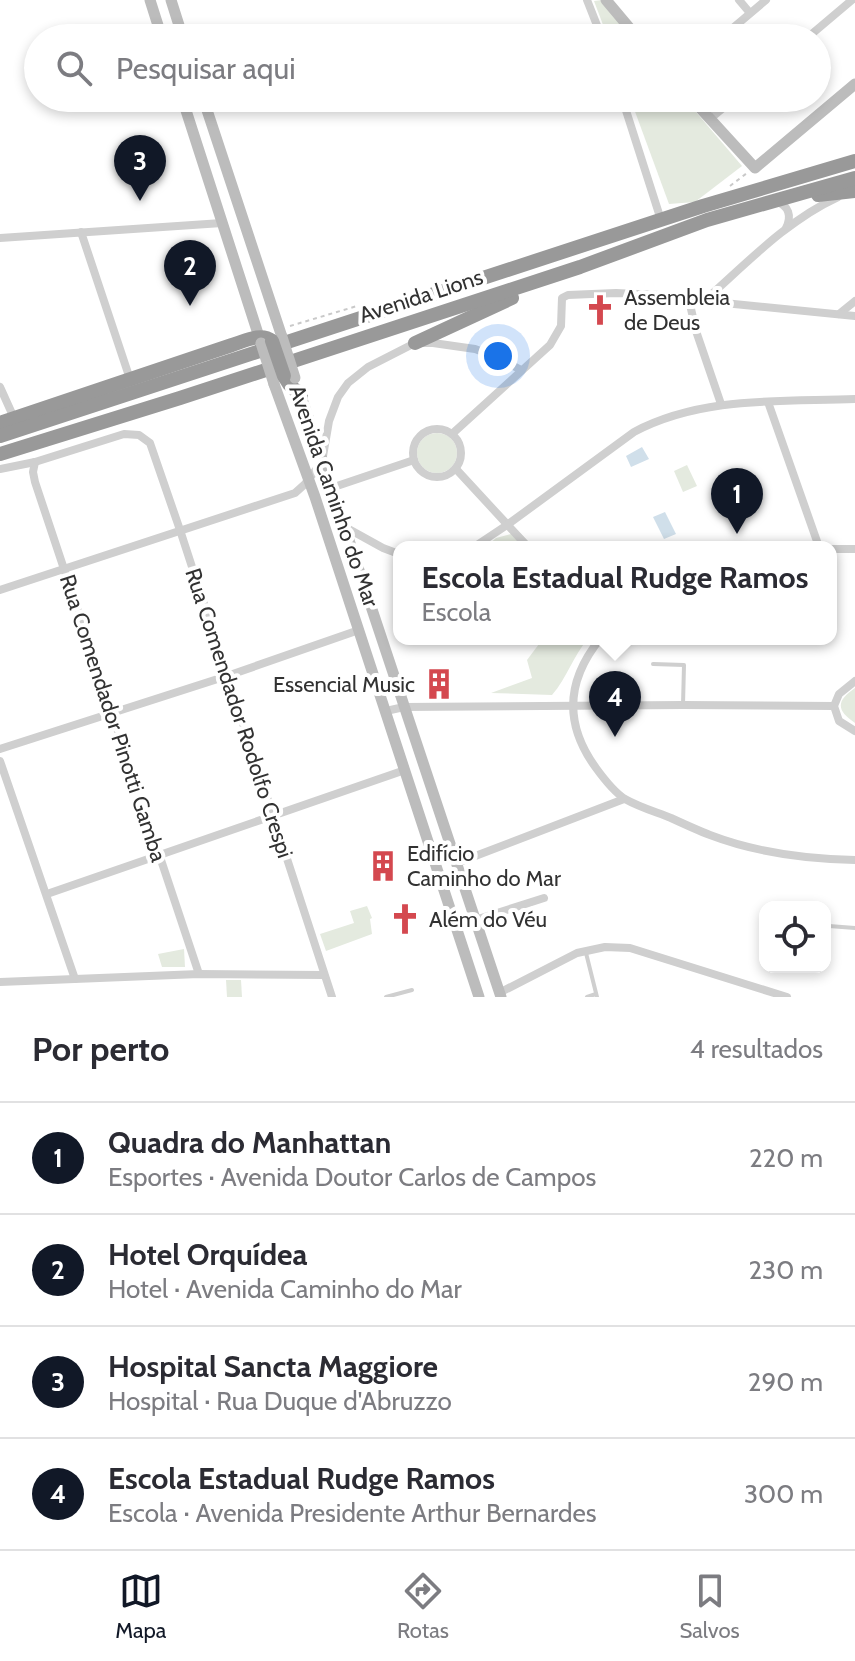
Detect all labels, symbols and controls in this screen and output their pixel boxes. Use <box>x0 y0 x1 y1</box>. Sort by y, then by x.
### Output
search box <box>24 24 831 112</box>
icon: search <box>52 46 96 90</box>
text: Pesquisar aqui <box>116 50 296 87</box>
pin: 3 <box>114 135 166 201</box>
pin: 2 <box>164 240 216 306</box>
street label: Avenida Lions <box>356 263 486 329</box>
place label: Assembleia de Deus <box>624 284 731 336</box>
church icon: Assembleia de Deus <box>583 293 617 327</box>
your location <box>478 336 518 376</box>
street label: Avenida Caminho do Mar <box>283 381 385 611</box>
pin: 1 <box>711 468 763 534</box>
popup <box>393 541 837 645</box>
text: Escola Estadual Rudge Ramos <box>422 559 808 596</box>
street label: Rua Comendador Rodolfo Crespi <box>179 565 299 861</box>
street label: Rua Comendador Pinotti Gamba <box>54 571 172 865</box>
text: Escola <box>422 596 491 628</box>
building icon: Essencial Music <box>422 667 456 701</box>
place label: Essencial Music <box>273 671 415 698</box>
pin: 4 <box>589 671 641 737</box>
place label: Edifício Caminho do Mar <box>407 840 561 892</box>
building icon: Edifício Caminho do Mar <box>366 849 400 883</box>
map controls <box>759 901 831 973</box>
button: locate <box>759 901 831 973</box>
church icon: Além do Véu <box>388 902 422 936</box>
place label: Além do Véu <box>429 906 547 933</box>
text: Por perto <box>32 1028 169 1070</box>
text: 4 resultados <box>690 1033 823 1065</box>
text: Quadra do Manhattan <box>108 1124 391 1161</box>
text: 1 <box>53 1142 63 1174</box>
text: 220 m <box>749 1142 823 1174</box>
text: Esportes · Avenida Doutor Carlos de Campos <box>108 1161 596 1193</box>
text: Hotel Orquídea <box>108 1236 307 1273</box>
text: 2 <box>51 1254 65 1286</box>
text: 230 m <box>749 1254 823 1286</box>
text: Hotel · Avenida Caminho do Mar <box>108 1273 462 1305</box>
text: Hospital Sancta Maggiore <box>108 1348 438 1385</box>
text: 3 <box>51 1366 65 1398</box>
text: 290 m <box>748 1366 823 1398</box>
text: Hospital · Rua Duque d'Abruzzo <box>108 1385 452 1417</box>
text: Escola Estadual Rudge Ramos <box>108 1460 495 1497</box>
text: 4 <box>50 1478 66 1510</box>
text: 300 m <box>744 1478 823 1510</box>
text: Escola · Avenida Presidente Arthur Bernardes <box>108 1497 597 1529</box>
tab: Mapa <box>115 1569 166 1644</box>
tab: Rotas <box>397 1569 449 1644</box>
tab: Salvos <box>679 1569 740 1644</box>

